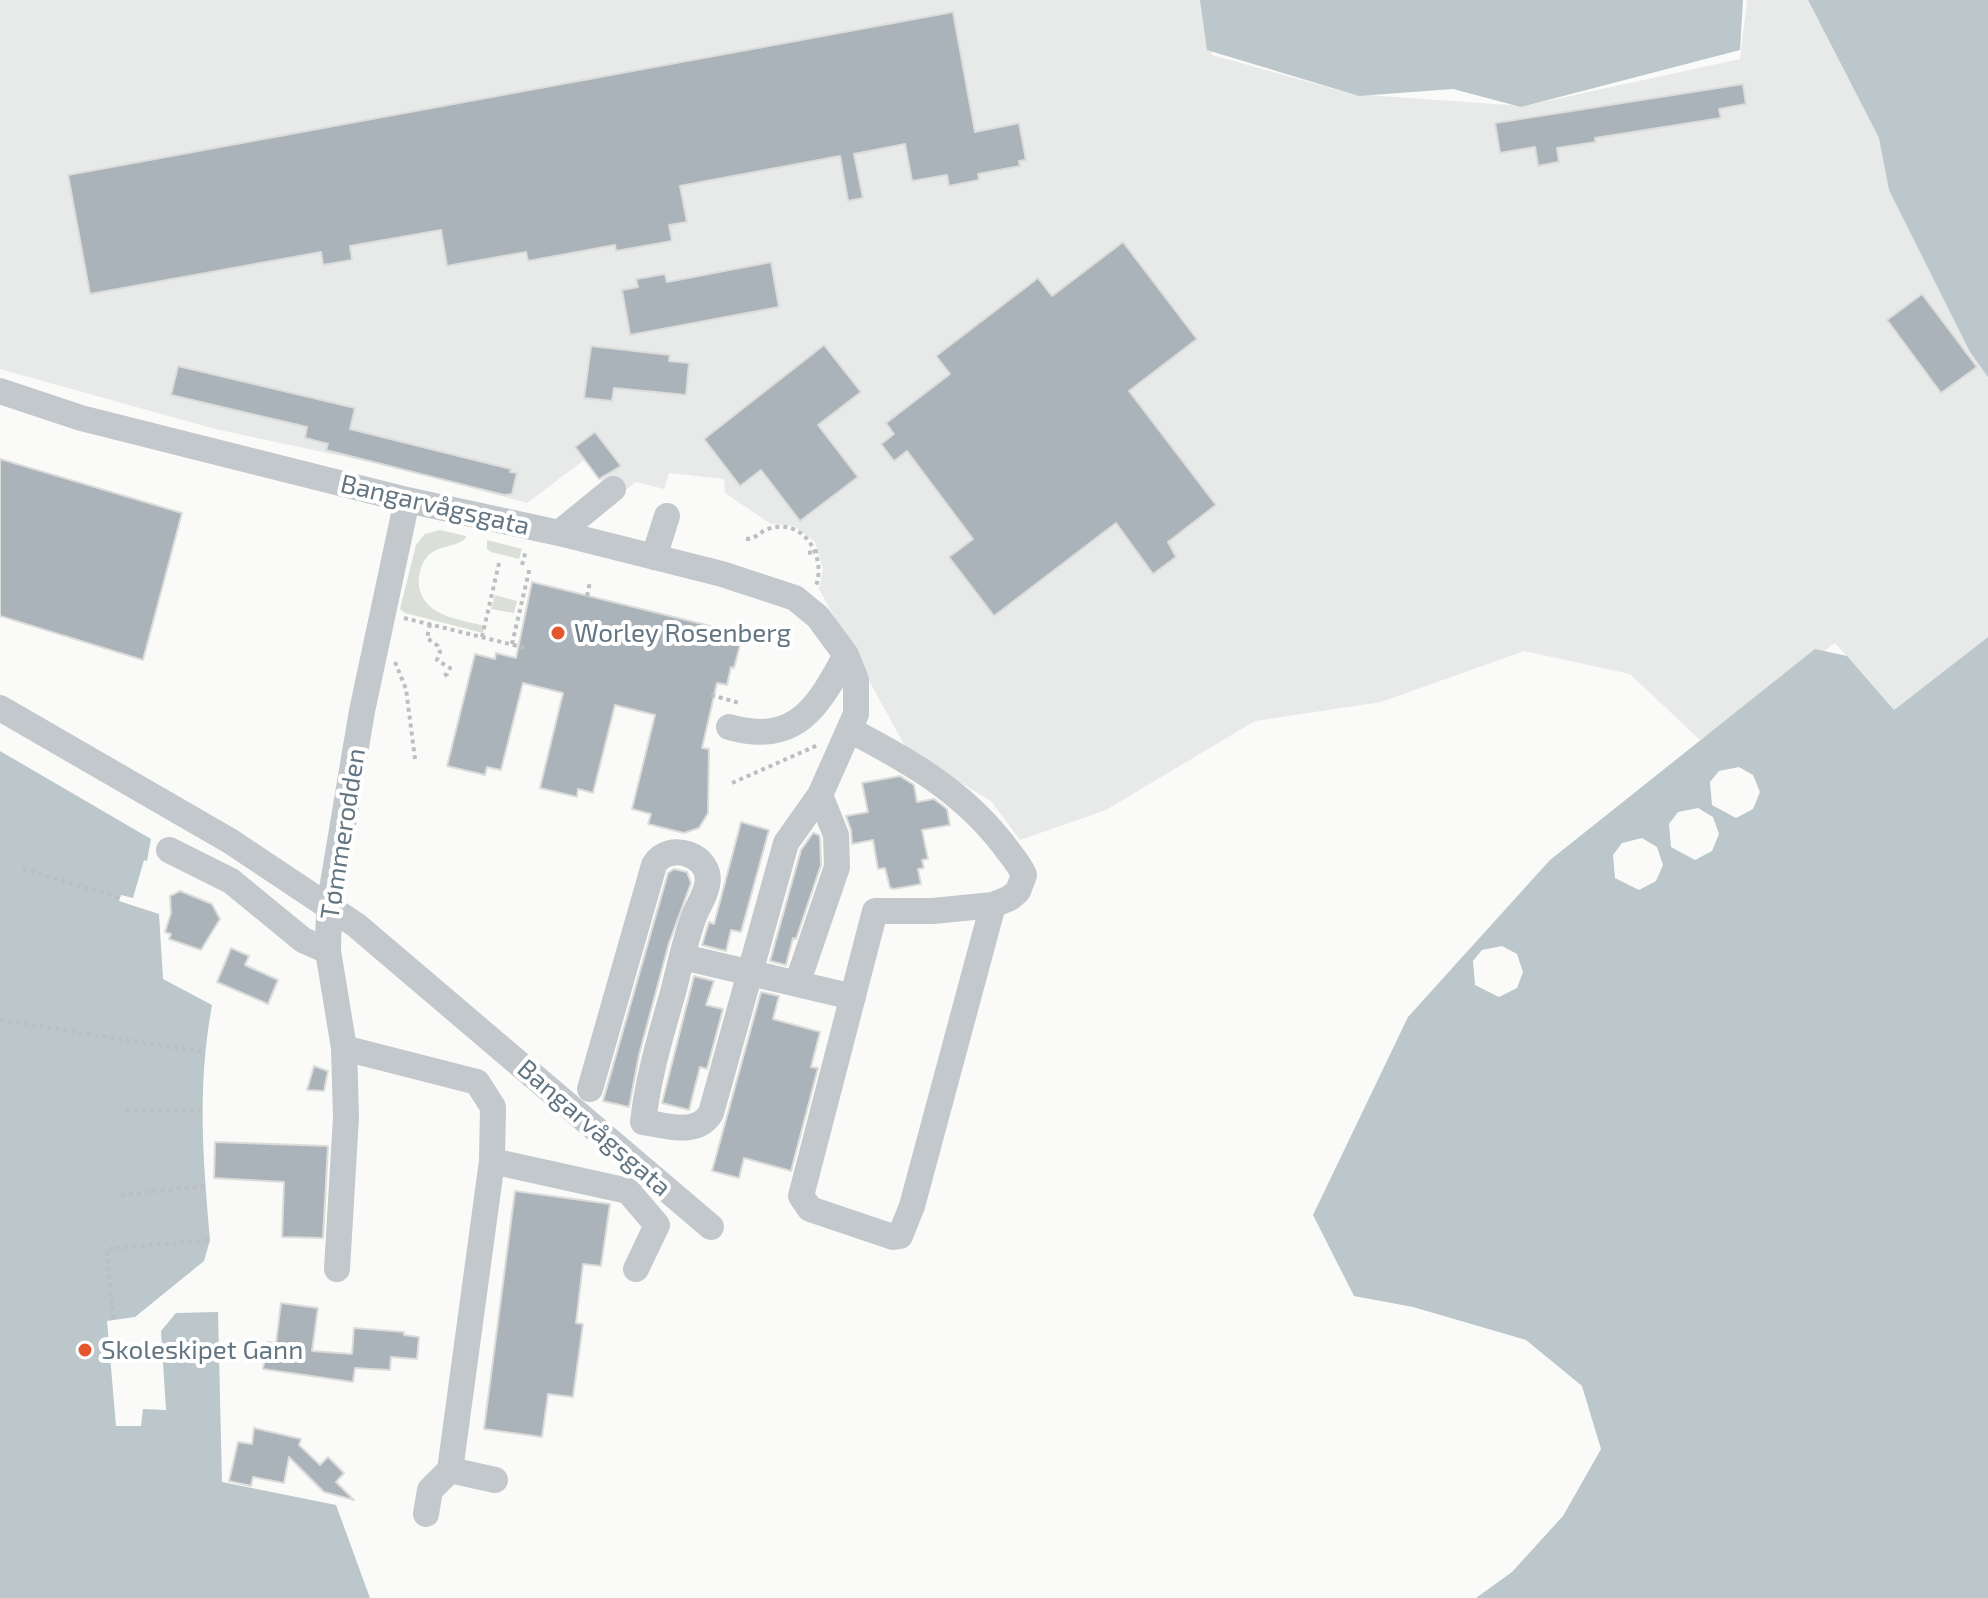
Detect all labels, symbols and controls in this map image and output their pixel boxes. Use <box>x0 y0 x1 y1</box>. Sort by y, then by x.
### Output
street label: Bangarvågsgata <box>337 468 533 542</box>
place label: Worley Rosenberg <box>574 617 791 649</box>
marker: Worley Rosenberg <box>549 624 567 642</box>
street label: Tømmerodden <box>314 746 372 922</box>
street label: Bangarvågsgata <box>511 1053 677 1203</box>
place label: Skoleskipet Gann <box>101 1334 303 1366</box>
marker: Skoleskipet Gann <box>76 1341 94 1359</box>

